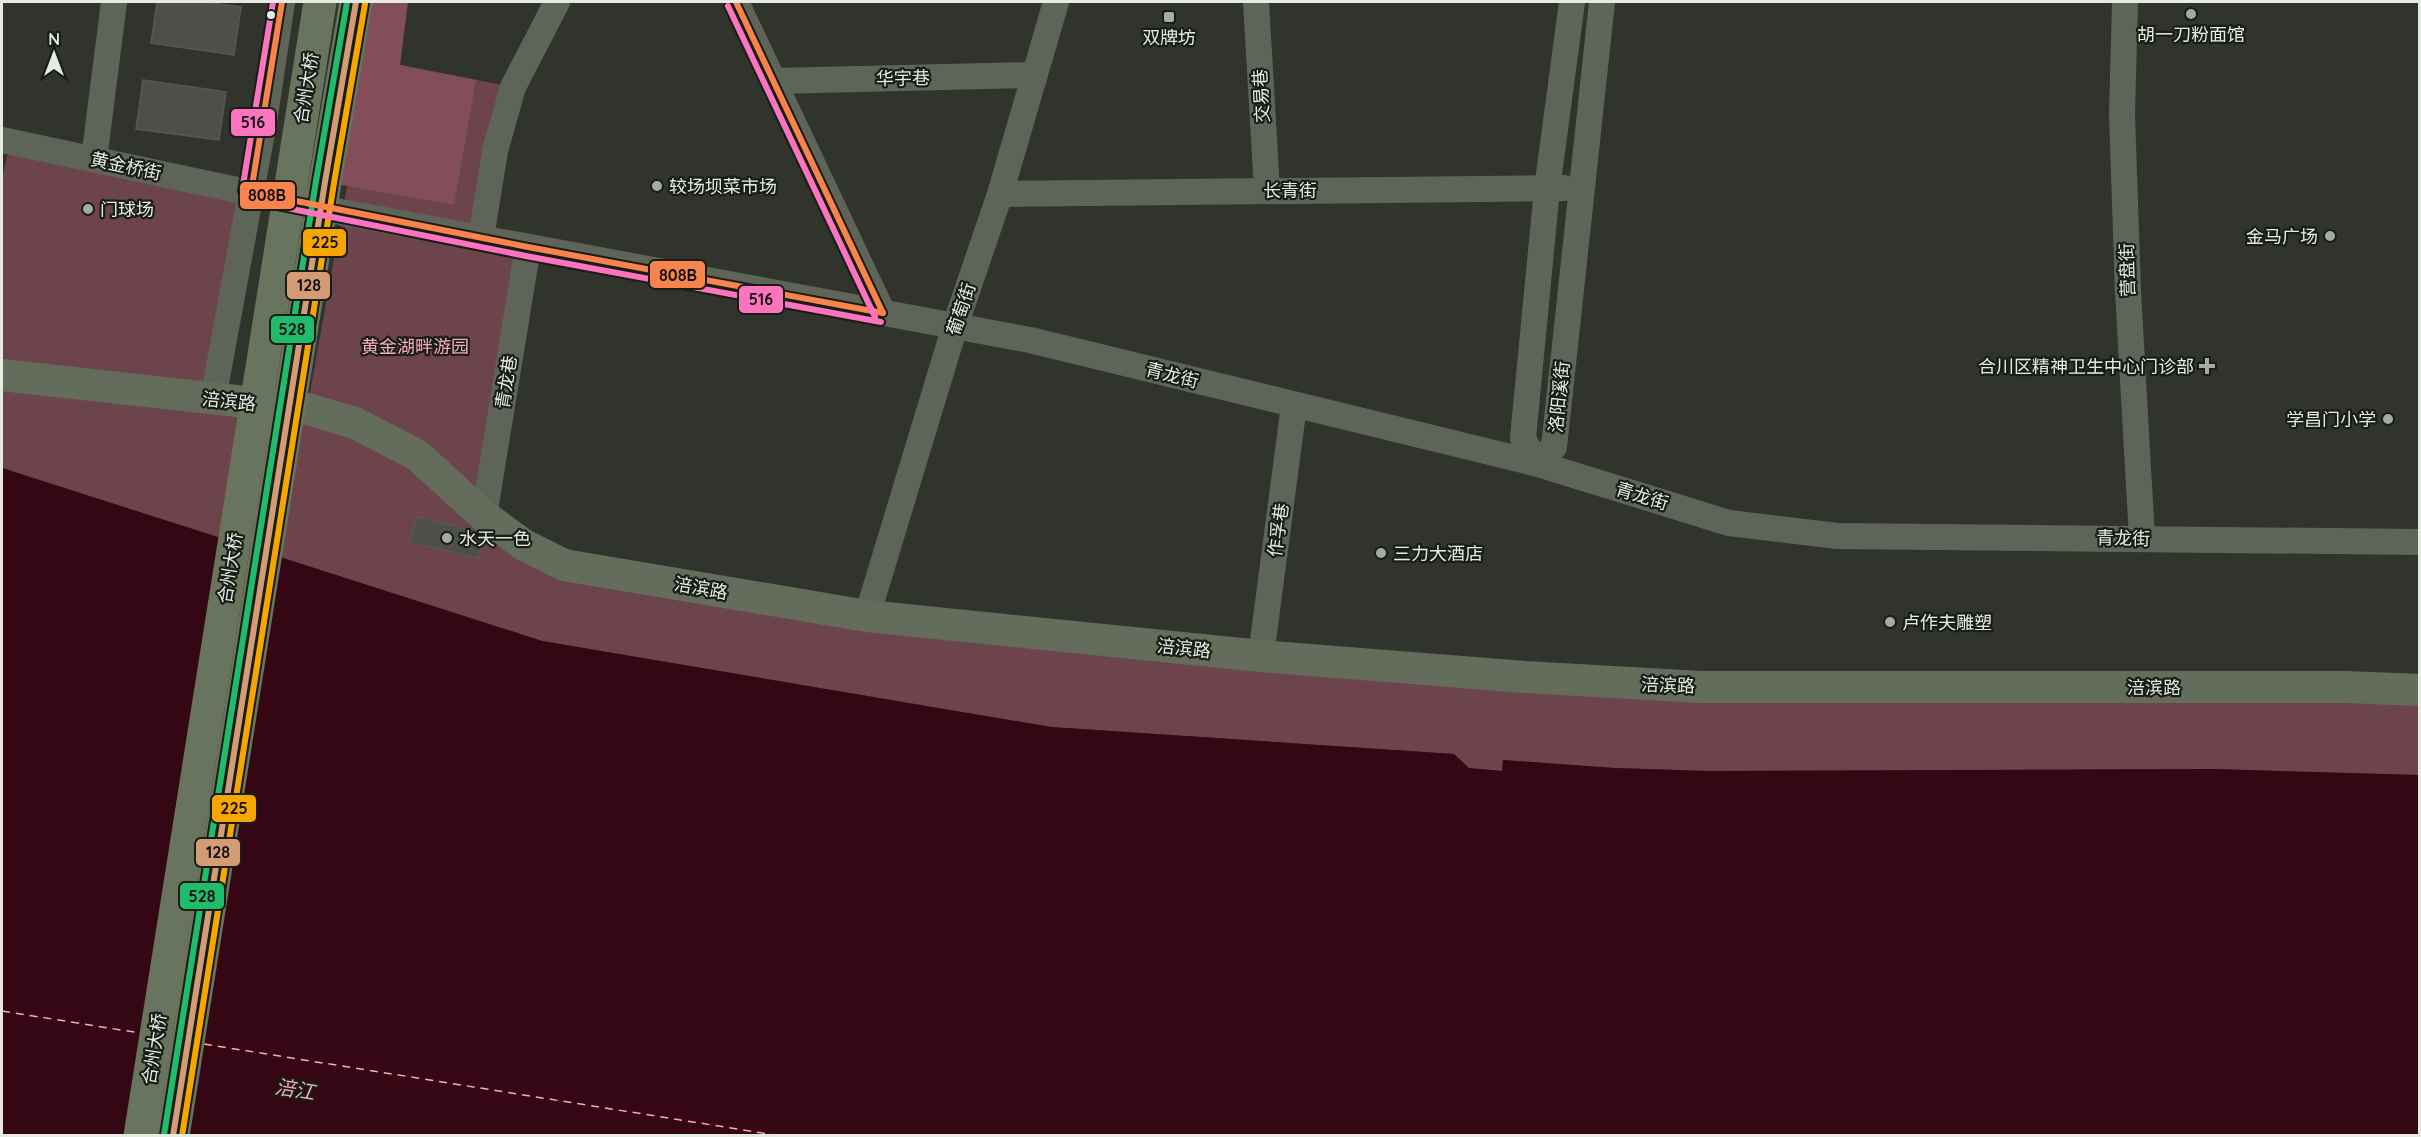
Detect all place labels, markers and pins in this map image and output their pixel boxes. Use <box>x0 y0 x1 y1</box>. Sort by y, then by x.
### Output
marker: 胡一刀粉面馆 <box>2184 7 2198 21</box>
unlabelled marker <box>265 9 277 21</box>
marker: 双牌坊 <box>1162 10 1176 24</box>
place label: 胡一刀粉面馆 <box>2137 23 2245 46</box>
place label: 双牌坊 <box>1142 26 1196 49</box>
place label: 较场坝菜市场 <box>669 175 777 198</box>
marker: 较场坝菜市场 <box>650 179 664 193</box>
place label: 门球场 <box>100 198 154 221</box>
marker: 门球场 <box>81 202 95 216</box>
place label: 金马广场 <box>2246 225 2318 248</box>
marker: 金马广场 <box>2323 229 2337 243</box>
place label: 合川区精神卫生中心门诊部 <box>1978 355 2194 378</box>
marker: 合川区精神卫生中心门诊部 <box>2198 357 2216 375</box>
place label: 学昌门小学 <box>2286 408 2376 431</box>
marker: 学昌门小学 <box>2381 412 2395 426</box>
place label: 水天一色 <box>459 527 531 550</box>
marker: 水天一色 <box>440 531 454 545</box>
place label: 三力大酒店 <box>1393 542 1483 565</box>
marker: 三力大酒店 <box>1374 546 1388 560</box>
place label: 卢作夫雕塑 <box>1902 611 1992 634</box>
marker: 卢作夫雕塑 <box>1883 615 1897 629</box>

